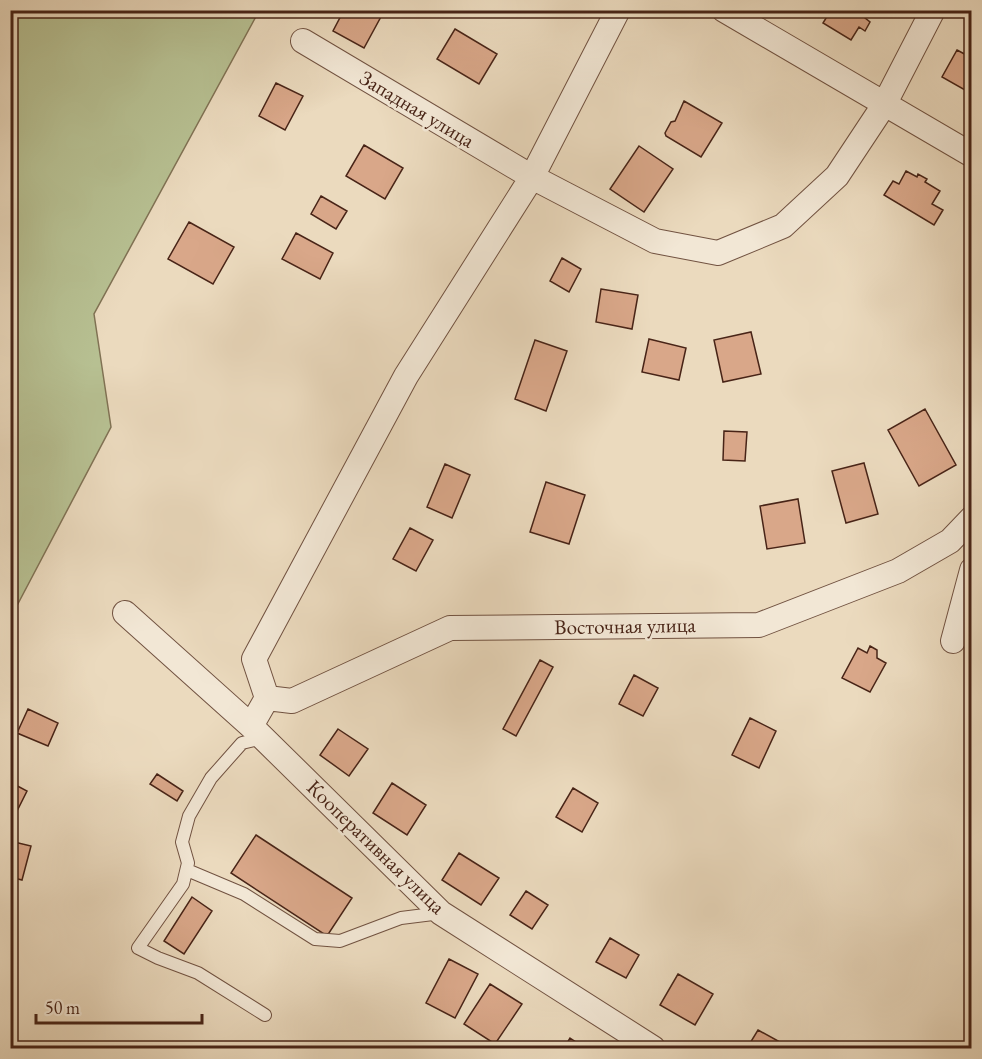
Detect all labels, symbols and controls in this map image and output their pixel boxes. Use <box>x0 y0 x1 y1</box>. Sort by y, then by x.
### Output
street label: Западная улица <box>355 64 480 154</box>
street label: Восточная улица <box>554 611 697 640</box>
street label: Кооперативная улица <box>301 774 452 920</box>
scale bar <box>36 987 202 1025</box>
text: 50 m <box>45 996 80 1019</box>

